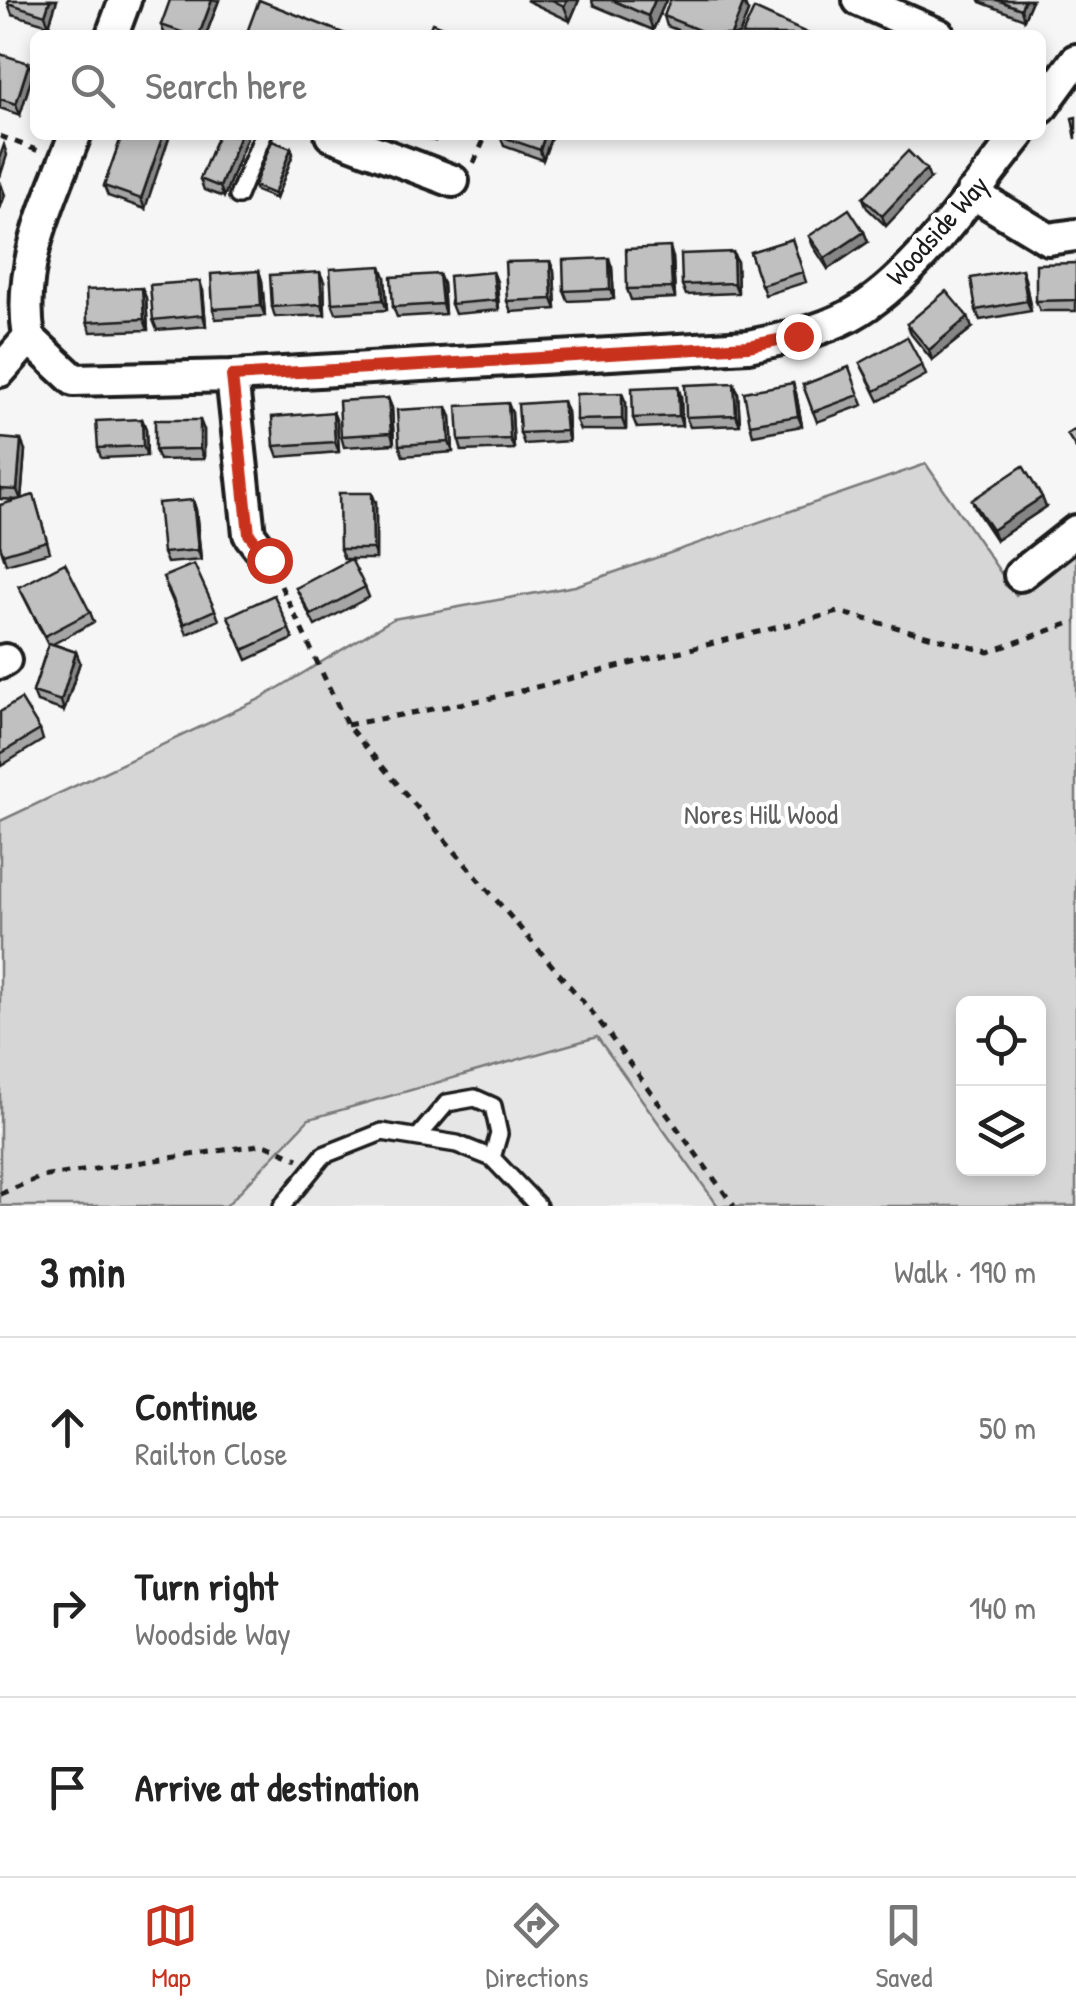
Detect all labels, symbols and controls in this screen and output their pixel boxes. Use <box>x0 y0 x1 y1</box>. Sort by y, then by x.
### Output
search box <box>30 30 1046 140</box>
icon: search <box>65 58 120 113</box>
text: Search here <box>145 59 307 111</box>
street label: Woodside Way <box>877 167 997 293</box>
route end <box>776 314 822 360</box>
route start <box>247 538 293 584</box>
park label: Nores Hill Wood <box>684 795 838 833</box>
map controls <box>956 996 1046 1176</box>
button: locate <box>956 996 1046 1086</box>
button: layers <box>956 1086 1046 1176</box>
text: 3 min <box>40 1243 125 1300</box>
text: Walk · 190 m <box>894 1250 1036 1293</box>
text: Continue <box>135 1380 257 1432</box>
icon: ahead <box>40 1400 95 1455</box>
text: 50 m <box>979 1406 1036 1449</box>
text: Railton Close <box>135 1432 287 1475</box>
text: Turn right <box>135 1560 278 1612</box>
icon: right <box>40 1580 95 1635</box>
text: 140 m <box>969 1586 1036 1629</box>
text: Woodside Way <box>135 1612 291 1655</box>
icon: arrive <box>40 1760 95 1815</box>
text: Arrive at destination <box>135 1761 419 1813</box>
tab: Map <box>143 1898 198 1996</box>
tab: Directions <box>485 1898 588 1996</box>
tab: Saved <box>875 1898 933 1996</box>

